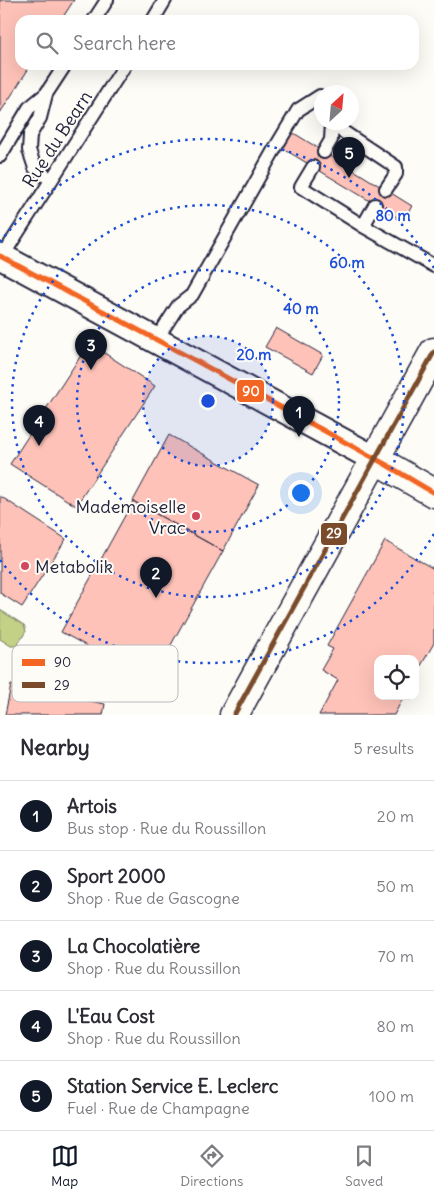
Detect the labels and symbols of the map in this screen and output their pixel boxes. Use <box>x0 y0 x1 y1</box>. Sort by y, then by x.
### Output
north arrow <box>314 85 359 130</box>
street label: Rue du Bearn <box>17 86 97 192</box>
pin: 5 <box>333 137 365 178</box>
text: 80 m <box>375 206 411 225</box>
text: 60 m <box>329 253 365 272</box>
text: 40 m <box>283 299 319 318</box>
pin: 3 <box>75 329 107 370</box>
text: 20 m <box>237 345 271 364</box>
line badge: 90 <box>236 379 265 403</box>
text: 90 <box>242 382 260 400</box>
centre of rings <box>199 392 217 410</box>
pin: 1 <box>283 396 315 437</box>
pin: 4 <box>23 405 55 446</box>
your location <box>288 480 314 506</box>
place label: Mademoiselle Vrac <box>76 495 186 539</box>
marker: Mademoiselle Vrac <box>190 510 202 522</box>
line badge: 29 <box>320 522 348 546</box>
text: 29 <box>326 524 342 542</box>
place label: Metabolik <box>35 555 113 578</box>
pin: 2 <box>140 557 172 598</box>
marker: Metabolik <box>19 560 31 572</box>
legend <box>12 645 178 702</box>
text: 90 <box>54 653 71 671</box>
text: 29 <box>54 676 70 694</box>

